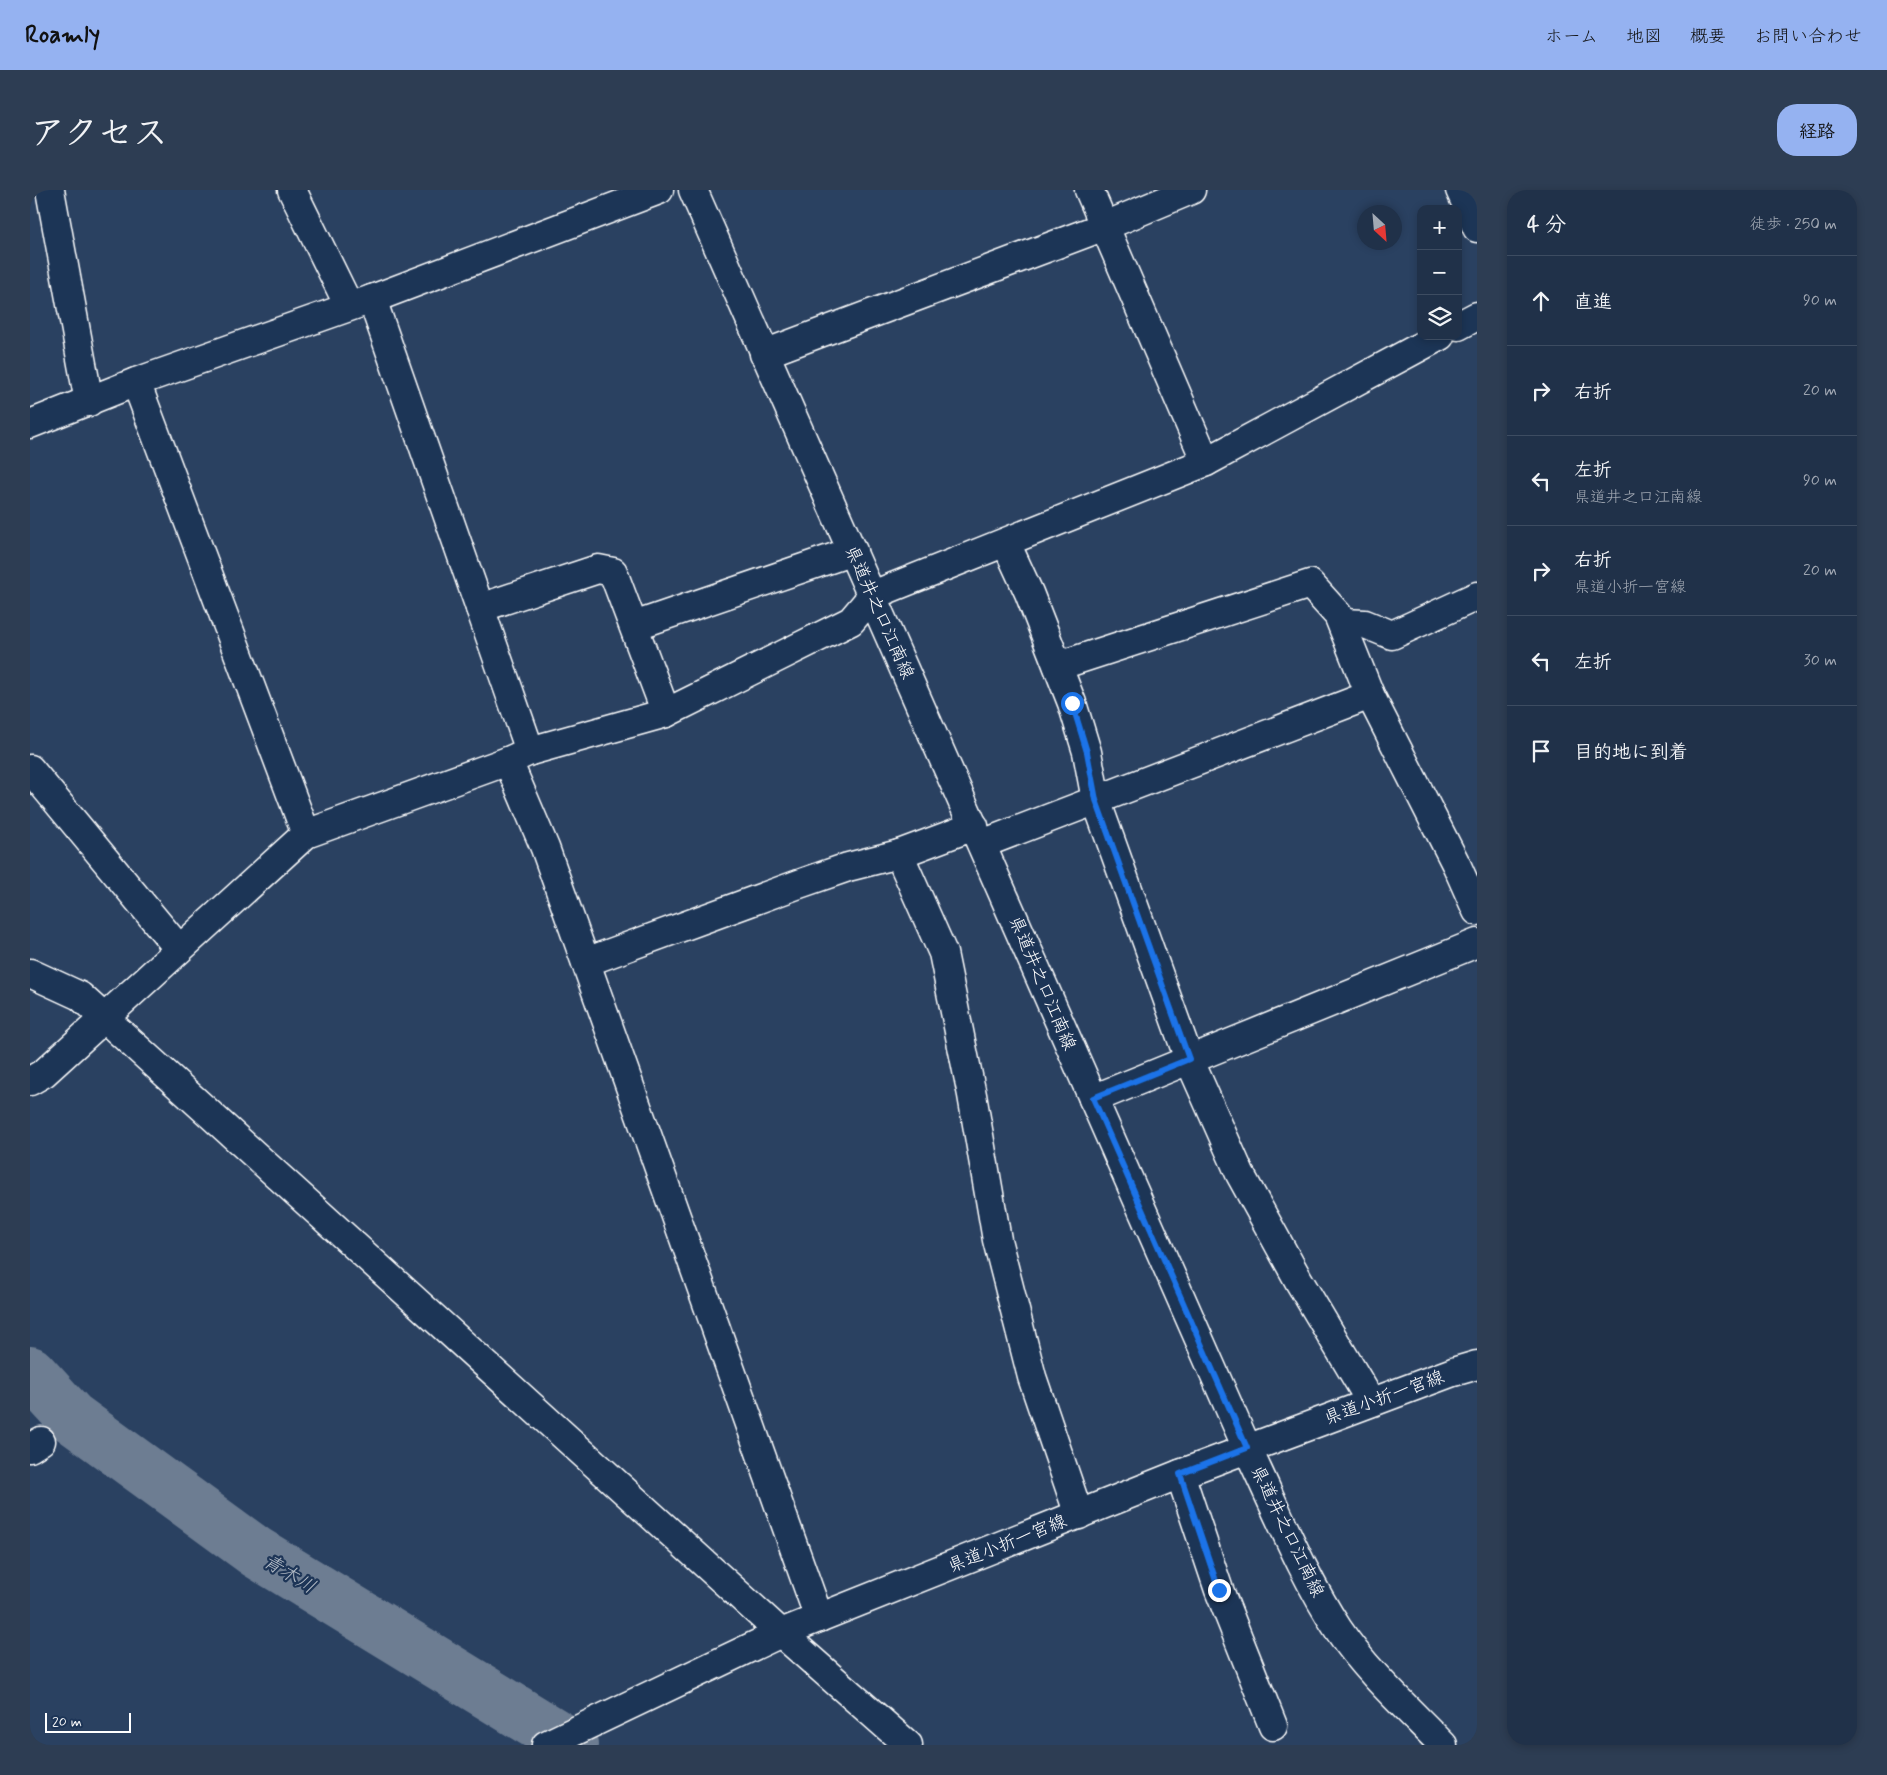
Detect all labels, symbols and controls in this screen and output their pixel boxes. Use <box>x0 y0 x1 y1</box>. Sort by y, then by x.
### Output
text: Roamly <box>25 20 100 51</box>
text: ホーム <box>1545 25 1598 49</box>
text: 地図 <box>1626 25 1662 49</box>
text: 概要 <box>1690 25 1726 49</box>
text: お問い合わせ <box>1754 25 1862 49</box>
button: 経路 <box>1777 104 1857 156</box>
text: アクセス <box>30 111 168 157</box>
north arrow <box>1357 205 1402 250</box>
map controls <box>1417 205 1462 340</box>
button: + <box>1417 205 1462 250</box>
text: 4 分 <box>1527 211 1566 239</box>
text: 徒歩 · 250 m <box>1750 214 1837 235</box>
button: − <box>1417 250 1462 295</box>
icon: ahead <box>1527 287 1555 315</box>
text: 直進 <box>1574 290 1612 315</box>
text: 90 m <box>1803 290 1837 311</box>
button: layers <box>1417 295 1462 340</box>
icon: right <box>1527 377 1555 405</box>
text: 右折 <box>1574 380 1612 405</box>
text: 20 m <box>1803 380 1837 401</box>
text: 左折 <box>1574 458 1612 483</box>
icon: left <box>1527 467 1555 495</box>
text: 90 m <box>1803 470 1837 491</box>
text: 県道井之口江南線 <box>1574 487 1702 508</box>
street label: 県道井之口江南線 <box>839 542 919 683</box>
text: 右折 <box>1574 548 1612 573</box>
icon: right <box>1527 557 1555 585</box>
text: 20 m <box>1803 560 1837 581</box>
text: 県道小折一宮線 <box>1574 577 1686 598</box>
icon: left <box>1527 647 1555 675</box>
text: 左折 <box>1574 650 1612 675</box>
text: 30 m <box>1804 650 1837 671</box>
route start <box>1061 692 1084 715</box>
icon: arrive <box>1527 737 1555 765</box>
text: 目的地に到着 <box>1574 740 1688 765</box>
street label: 県道井之口江南線 <box>1003 912 1081 1054</box>
street label: 県道小折一宮線 <box>1321 1365 1448 1431</box>
street label: 県道井之口江南線 <box>1245 1461 1329 1601</box>
street label: 県道小折一宮線 <box>944 1509 1070 1579</box>
water label: 青木川 <box>258 1549 320 1600</box>
route end <box>1208 1579 1231 1602</box>
scale bar <box>45 1710 131 1733</box>
text: 20 m <box>52 1713 82 1731</box>

